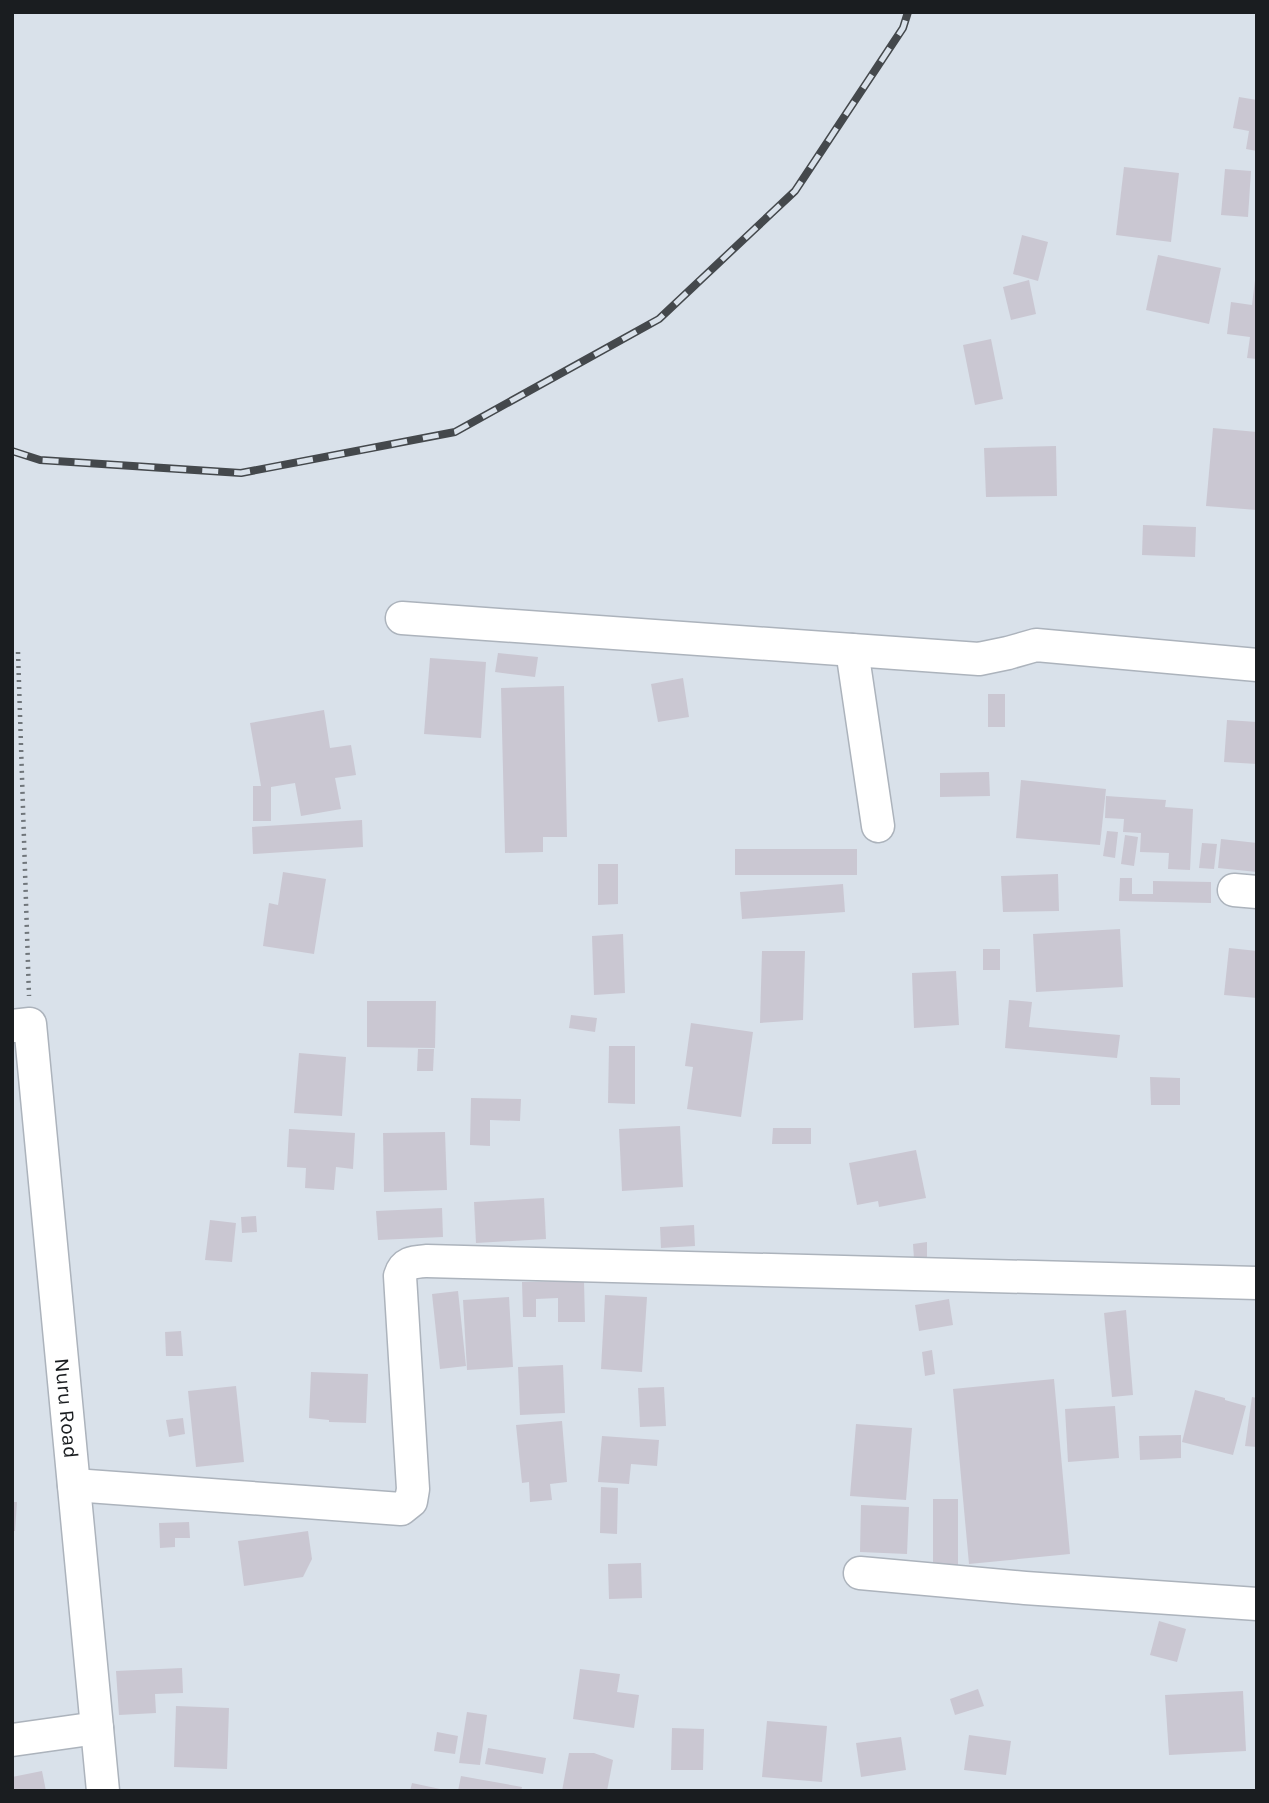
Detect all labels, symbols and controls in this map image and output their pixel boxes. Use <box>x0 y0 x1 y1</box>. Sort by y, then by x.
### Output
street label: Nuru Road <box>50 1357 83 1459</box>

